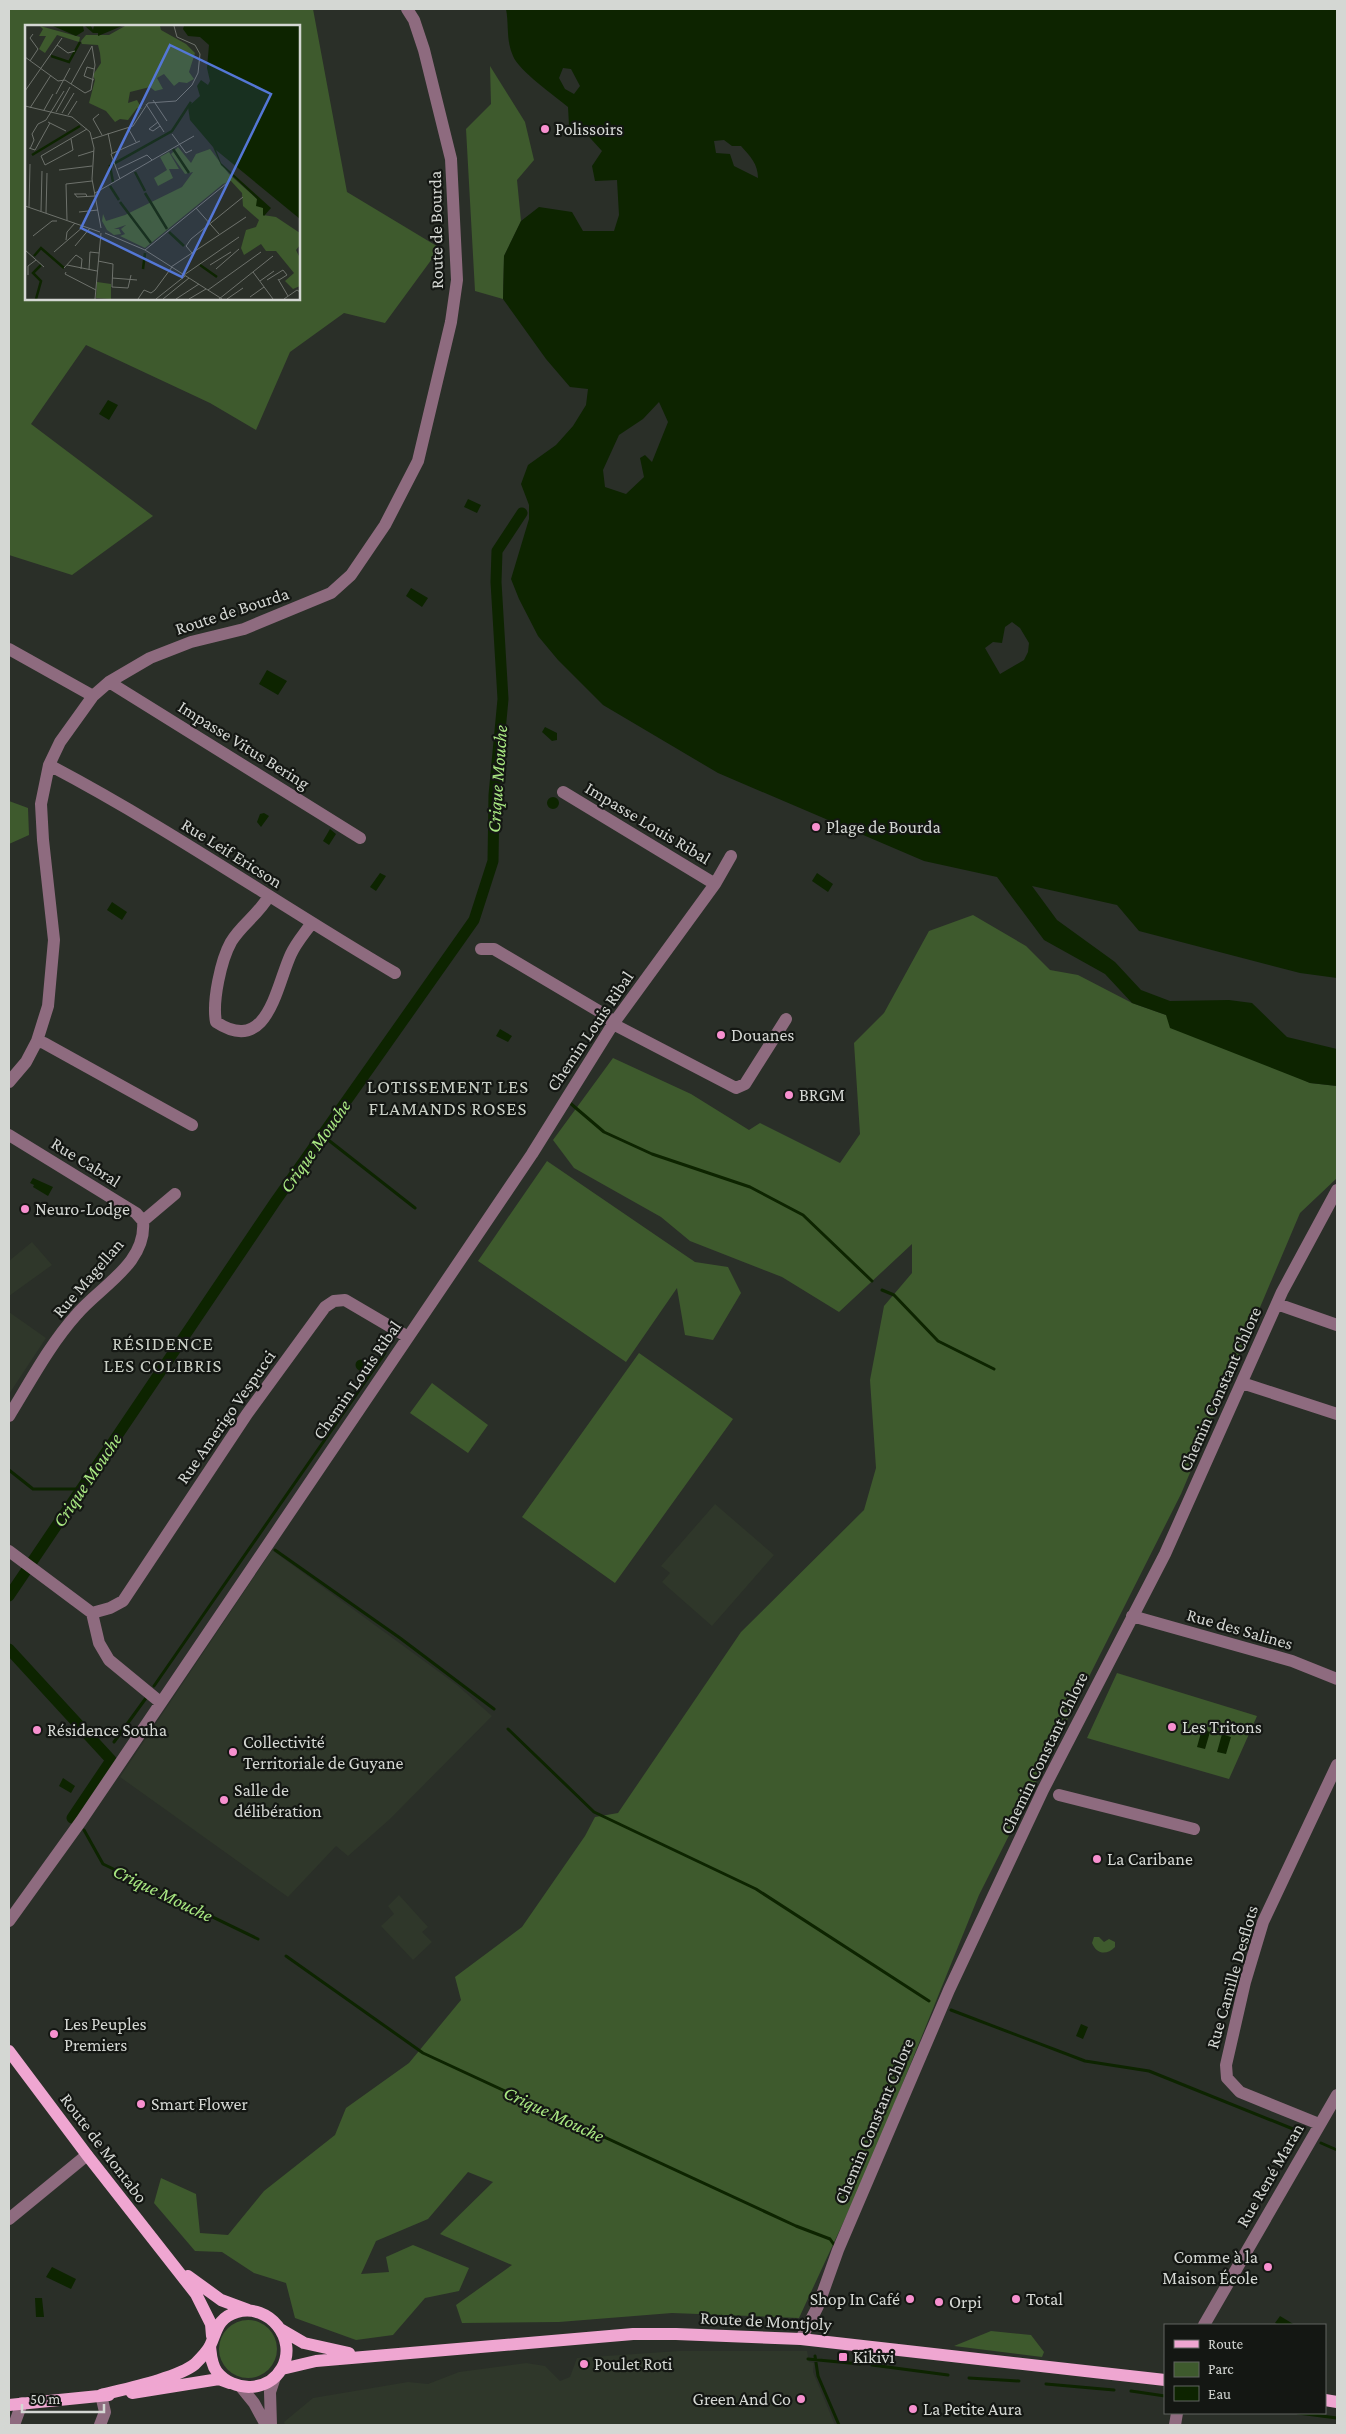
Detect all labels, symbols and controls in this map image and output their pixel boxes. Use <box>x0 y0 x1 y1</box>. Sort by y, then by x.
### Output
inset map <box>25 25 300 300</box>
place label: Polissoirs <box>555 119 623 139</box>
marker: Polissoirs <box>539 123 551 135</box>
street label: Route de Bourda <box>425 171 447 289</box>
street label: Route de Bourda <box>173 583 291 639</box>
street label: Impasse Vitus Bering <box>175 697 314 794</box>
water label: Crique Mouche <box>483 724 511 834</box>
street label: Impasse Louis Ribal <box>582 778 715 868</box>
street label: Rue Leif Ericson <box>178 814 286 892</box>
place label: Plage de Bourda <box>826 817 941 837</box>
marker: Plage de Bourda <box>810 821 822 833</box>
street label: Chemin Louis Ribal <box>543 967 638 1095</box>
place label: Douanes <box>731 1025 794 1045</box>
marker: Douanes <box>715 1029 727 1041</box>
district label: LOTISSEMENT LES FLAMANDS ROSES <box>367 1076 529 1119</box>
place label: BRGM <box>799 1085 845 1105</box>
marker: BRGM <box>783 1089 795 1101</box>
water label: Crique Mouche <box>275 1096 355 1196</box>
street label: Rue Cabral <box>48 1133 125 1191</box>
place label: Neuro-Lodge <box>35 1199 130 1219</box>
marker: Neuro-Lodge <box>19 1203 31 1215</box>
street label: Rue Magellan <box>48 1234 128 1321</box>
street label: Chemin Constant Chlore <box>1175 1304 1265 1474</box>
street label: Chemin Louis Ribal <box>309 1317 405 1443</box>
district label: RÉSIDENCE LES COLIBRIS <box>104 1333 222 1376</box>
street label: Rue Amerigo Vespucci <box>172 1346 280 1488</box>
water label: Crique Mouche <box>48 1429 126 1531</box>
street label: Rue des Salines <box>1185 1604 1295 1654</box>
street label: Chemin Constant Chlore <box>996 1669 1092 1837</box>
place label: Les Tritons <box>1182 1717 1262 1737</box>
place label: Résidence Souha <box>47 1720 167 1740</box>
marker: Les Tritons <box>1166 1721 1178 1733</box>
marker: Résidence Souha <box>31 1724 43 1736</box>
place label: Collectivité Territoriale de Guyane <box>243 1732 404 1773</box>
marker: Collectivité Territoriale de Guyane <box>227 1746 239 1758</box>
place label: Salle de délibération <box>234 1780 322 1821</box>
marker: Salle de délibération <box>218 1794 230 1806</box>
place label: La Caribane <box>1107 1849 1193 1869</box>
marker: La Caribane <box>1091 1853 1103 1865</box>
water label: Crique Mouche <box>110 1860 216 1926</box>
street label: Rue Camille Desflots <box>1202 1903 1262 2051</box>
place label: Les Peuples Premiers <box>64 2014 147 2055</box>
marker: Les Peuples Premiers <box>48 2028 60 2040</box>
street label: Chemin Constant Chlore <box>830 2035 918 2207</box>
water label: Crique Mouche <box>501 2082 607 2146</box>
street label: Route de Montabo <box>56 2089 152 2207</box>
place label: Smart Flower <box>151 2094 248 2114</box>
marker: Smart Flower <box>135 2098 147 2110</box>
street label: Rue René Maran <box>1232 2119 1308 2230</box>
place label: Comme à la Maison École <box>1162 2247 1258 2288</box>
marker: Comme à la Maison École <box>1262 2261 1274 2273</box>
place label: Shop In Café <box>810 2289 900 2309</box>
place label: Total <box>1026 2289 1063 2309</box>
place label: Orpi <box>949 2292 982 2312</box>
marker: Shop In Café <box>904 2293 916 2305</box>
marker: Total <box>1010 2293 1022 2305</box>
marker: Orpi <box>933 2296 945 2308</box>
street label: Route de Montjoly <box>700 2308 833 2335</box>
legend <box>1164 2324 1326 2414</box>
text: Route <box>1208 2336 1243 2352</box>
place label: Kikivi <box>853 2347 895 2367</box>
marker: Kikivi <box>837 2351 849 2363</box>
place label: Poulet Roti <box>594 2354 673 2374</box>
marker: Poulet Roti <box>578 2358 590 2370</box>
text: Parc <box>1208 2361 1234 2377</box>
scale bar <box>22 2382 105 2414</box>
text: Eau <box>1208 2386 1231 2402</box>
place label: Green And Co <box>693 2389 791 2409</box>
text: 50 m <box>30 2391 60 2407</box>
marker: Green And Co <box>795 2393 807 2405</box>
place label: La Petite Aura <box>923 2399 1022 2419</box>
marker: La Petite Aura <box>907 2403 919 2415</box>

